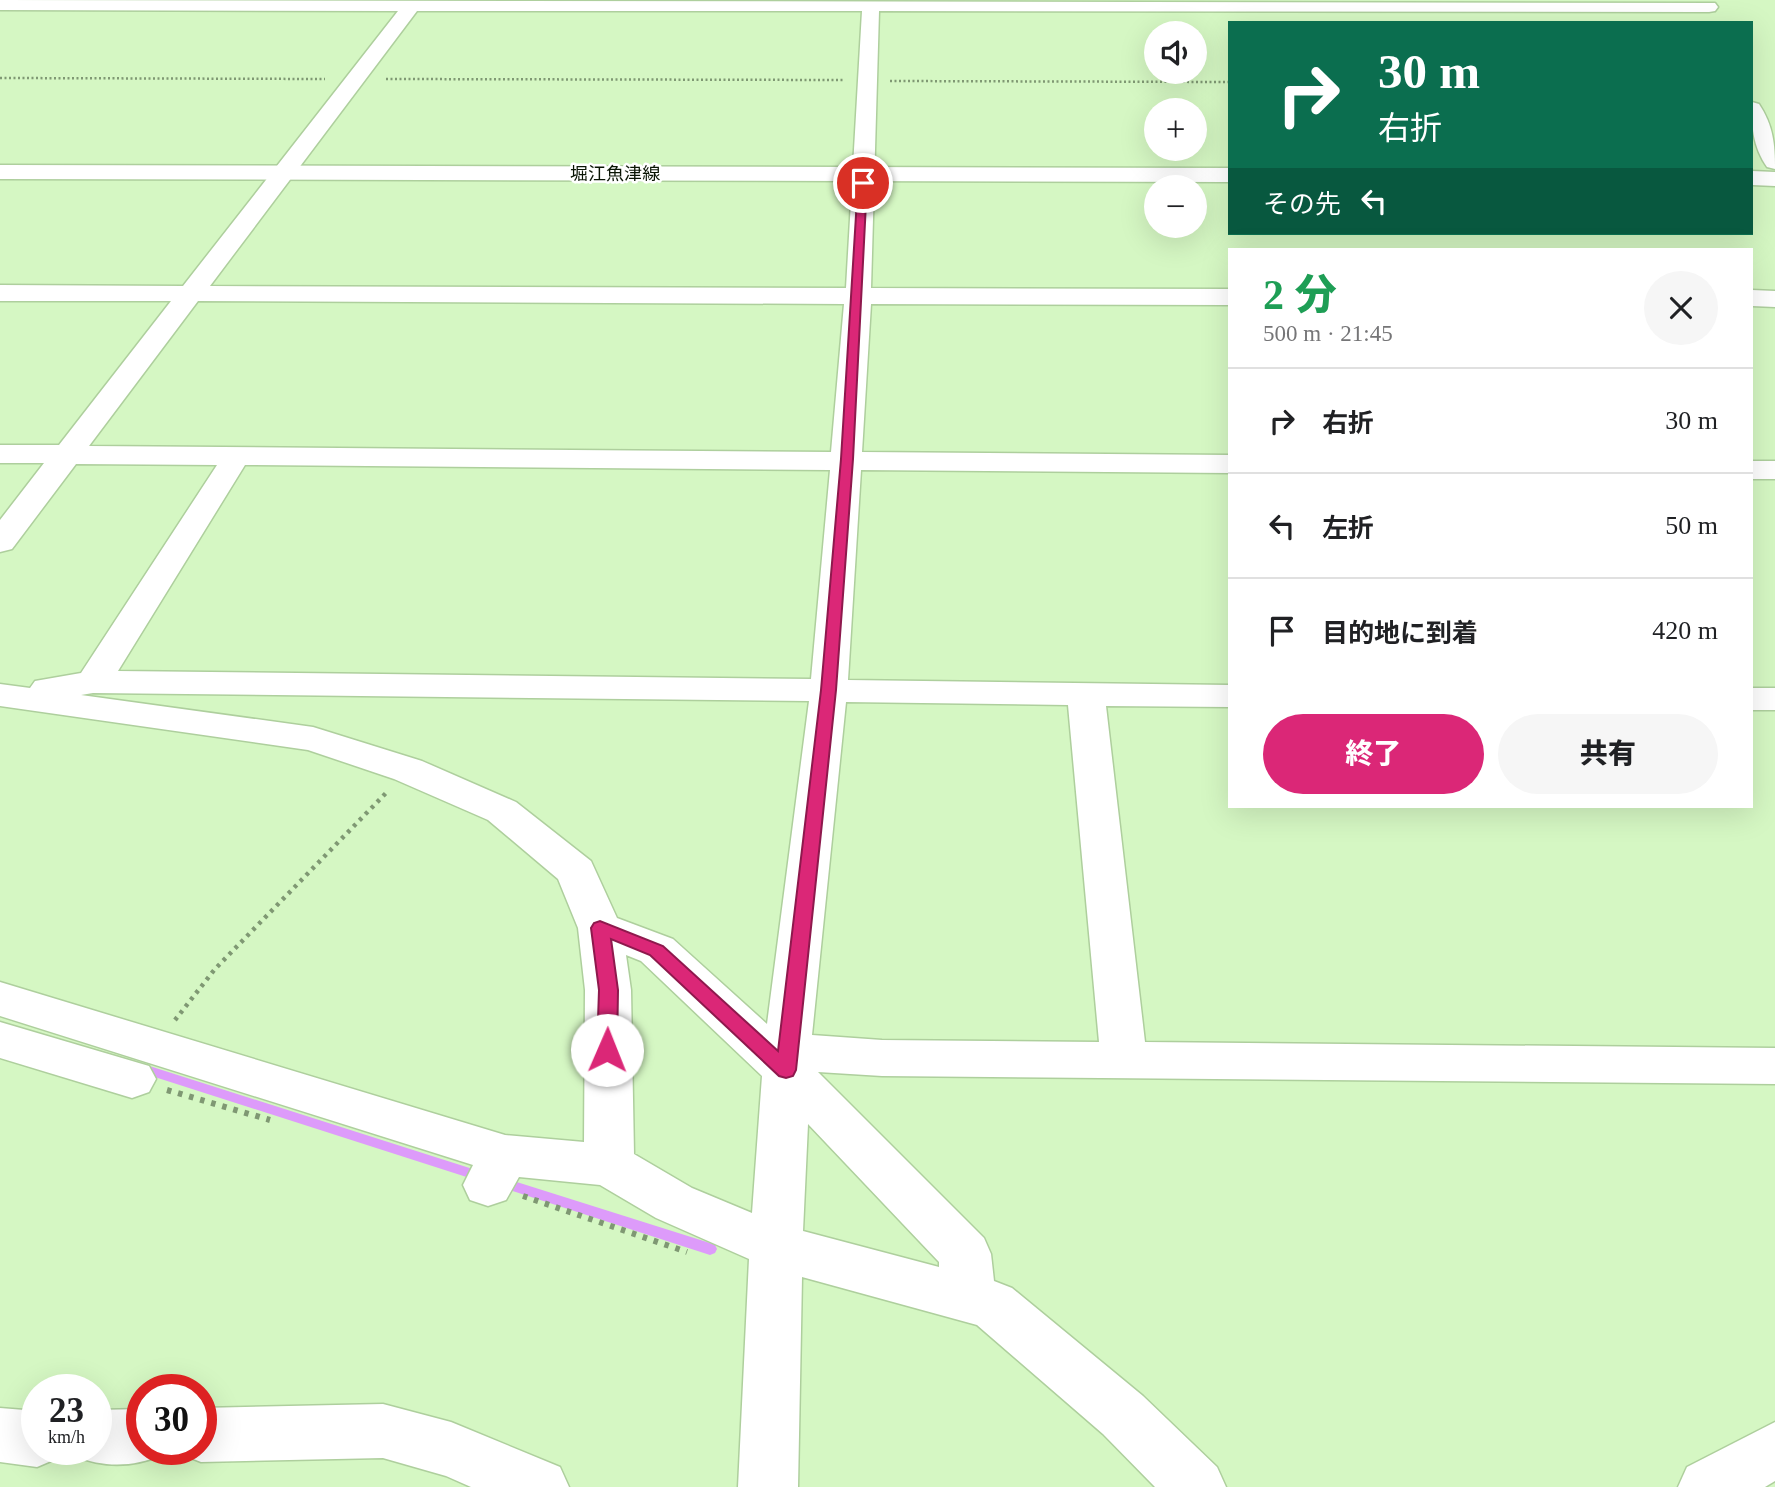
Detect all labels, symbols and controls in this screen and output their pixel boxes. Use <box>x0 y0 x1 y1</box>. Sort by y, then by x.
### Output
map controls <box>1144 21 1207 238</box>
button: sound <box>1144 21 1207 84</box>
text: 30 m <box>1378 44 1480 99</box>
icon: right <box>1263 49 1354 140</box>
button: + <box>1144 98 1207 161</box>
text: 右折 <box>1378 110 1442 146</box>
pin <box>833 153 893 213</box>
street label: 堀江魚津線 <box>570 164 660 184</box>
icon: arrive <box>844 164 882 202</box>
button: − <box>1144 175 1207 238</box>
icon: left <box>1355 182 1393 220</box>
text: その先 <box>1263 190 1341 219</box>
button: close <box>1644 271 1718 345</box>
text: 2 分 <box>1263 272 1337 318</box>
text: 500 m · 21:45 <box>1263 321 1393 346</box>
icon: right <box>1263 402 1301 440</box>
text: 30 m <box>1665 406 1718 435</box>
text: 右折 <box>1322 409 1374 438</box>
icon: left <box>1263 507 1301 545</box>
text: 50 m <box>1665 511 1718 540</box>
text: 左折 <box>1322 514 1374 543</box>
icon: arrive <box>1263 612 1301 650</box>
text: 420 m <box>1652 616 1718 645</box>
text: 目的地に到着 <box>1322 619 1478 648</box>
button: 終了 <box>1263 714 1484 794</box>
button: 共有 <box>1498 714 1718 794</box>
position arrow <box>570 1013 644 1087</box>
speed limit sign: 30 <box>126 1374 217 1465</box>
text: 23 <box>49 1391 84 1430</box>
text: km/h <box>48 1427 85 1447</box>

